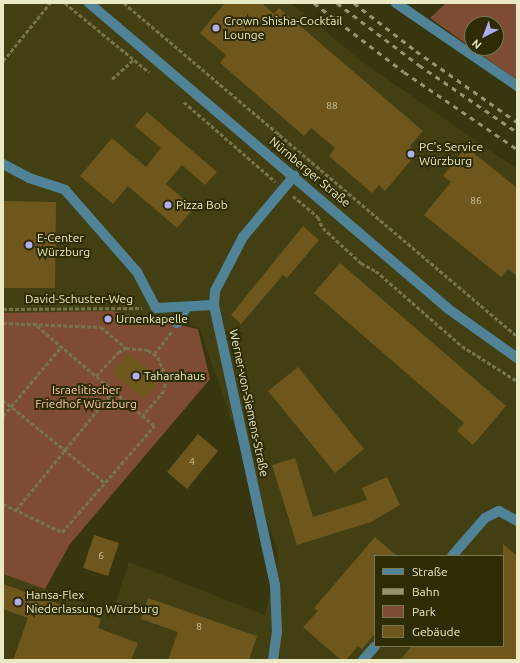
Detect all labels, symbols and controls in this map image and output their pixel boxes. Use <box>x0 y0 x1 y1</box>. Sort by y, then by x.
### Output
place label: Crown Shisha-Cocktail Lounge <box>224 14 342 42</box>
north arrow <box>464 16 504 56</box>
marker: Crown Shisha-Cocktail Lounge <box>211 23 221 33</box>
text: N <box>470 37 484 51</box>
house number: 88 <box>326 100 338 112</box>
street label: Nürnberger Straße <box>267 134 353 210</box>
place label: PC's Service Würzburg <box>419 140 483 168</box>
marker: PC's Service Würzburg <box>406 149 416 159</box>
house number: 86 <box>470 195 482 207</box>
place label: Pizza Bob <box>176 198 228 212</box>
marker: Pizza Bob <box>163 200 173 210</box>
place label: E-Center Würzburg <box>37 231 90 259</box>
marker: E-Center Würzburg <box>24 240 34 250</box>
street label: David-Schuster-Weg <box>25 292 133 306</box>
place label: Urnenkapelle <box>116 312 188 326</box>
marker: Urnenkapelle <box>103 314 113 324</box>
street label: Werner-von-Siemens-Straße <box>226 328 272 478</box>
place label: Taharahaus <box>144 369 205 383</box>
marker: Taharahaus <box>131 371 141 381</box>
park label: Israelitischer Friedhof Würzburg <box>35 383 137 411</box>
house number: 4 <box>189 456 195 468</box>
house number: 6 <box>98 550 104 562</box>
legend <box>374 555 504 647</box>
text: Straße <box>412 565 448 578</box>
text: Bahn <box>412 585 440 598</box>
place label: Hansa-Flex Niederlassung Würzburg <box>26 588 159 616</box>
marker: Hansa-Flex Niederlassung Würzburg <box>13 597 23 607</box>
text: Park <box>412 605 436 618</box>
house number: 8 <box>196 621 202 633</box>
text: Gebäude <box>412 625 460 638</box>

